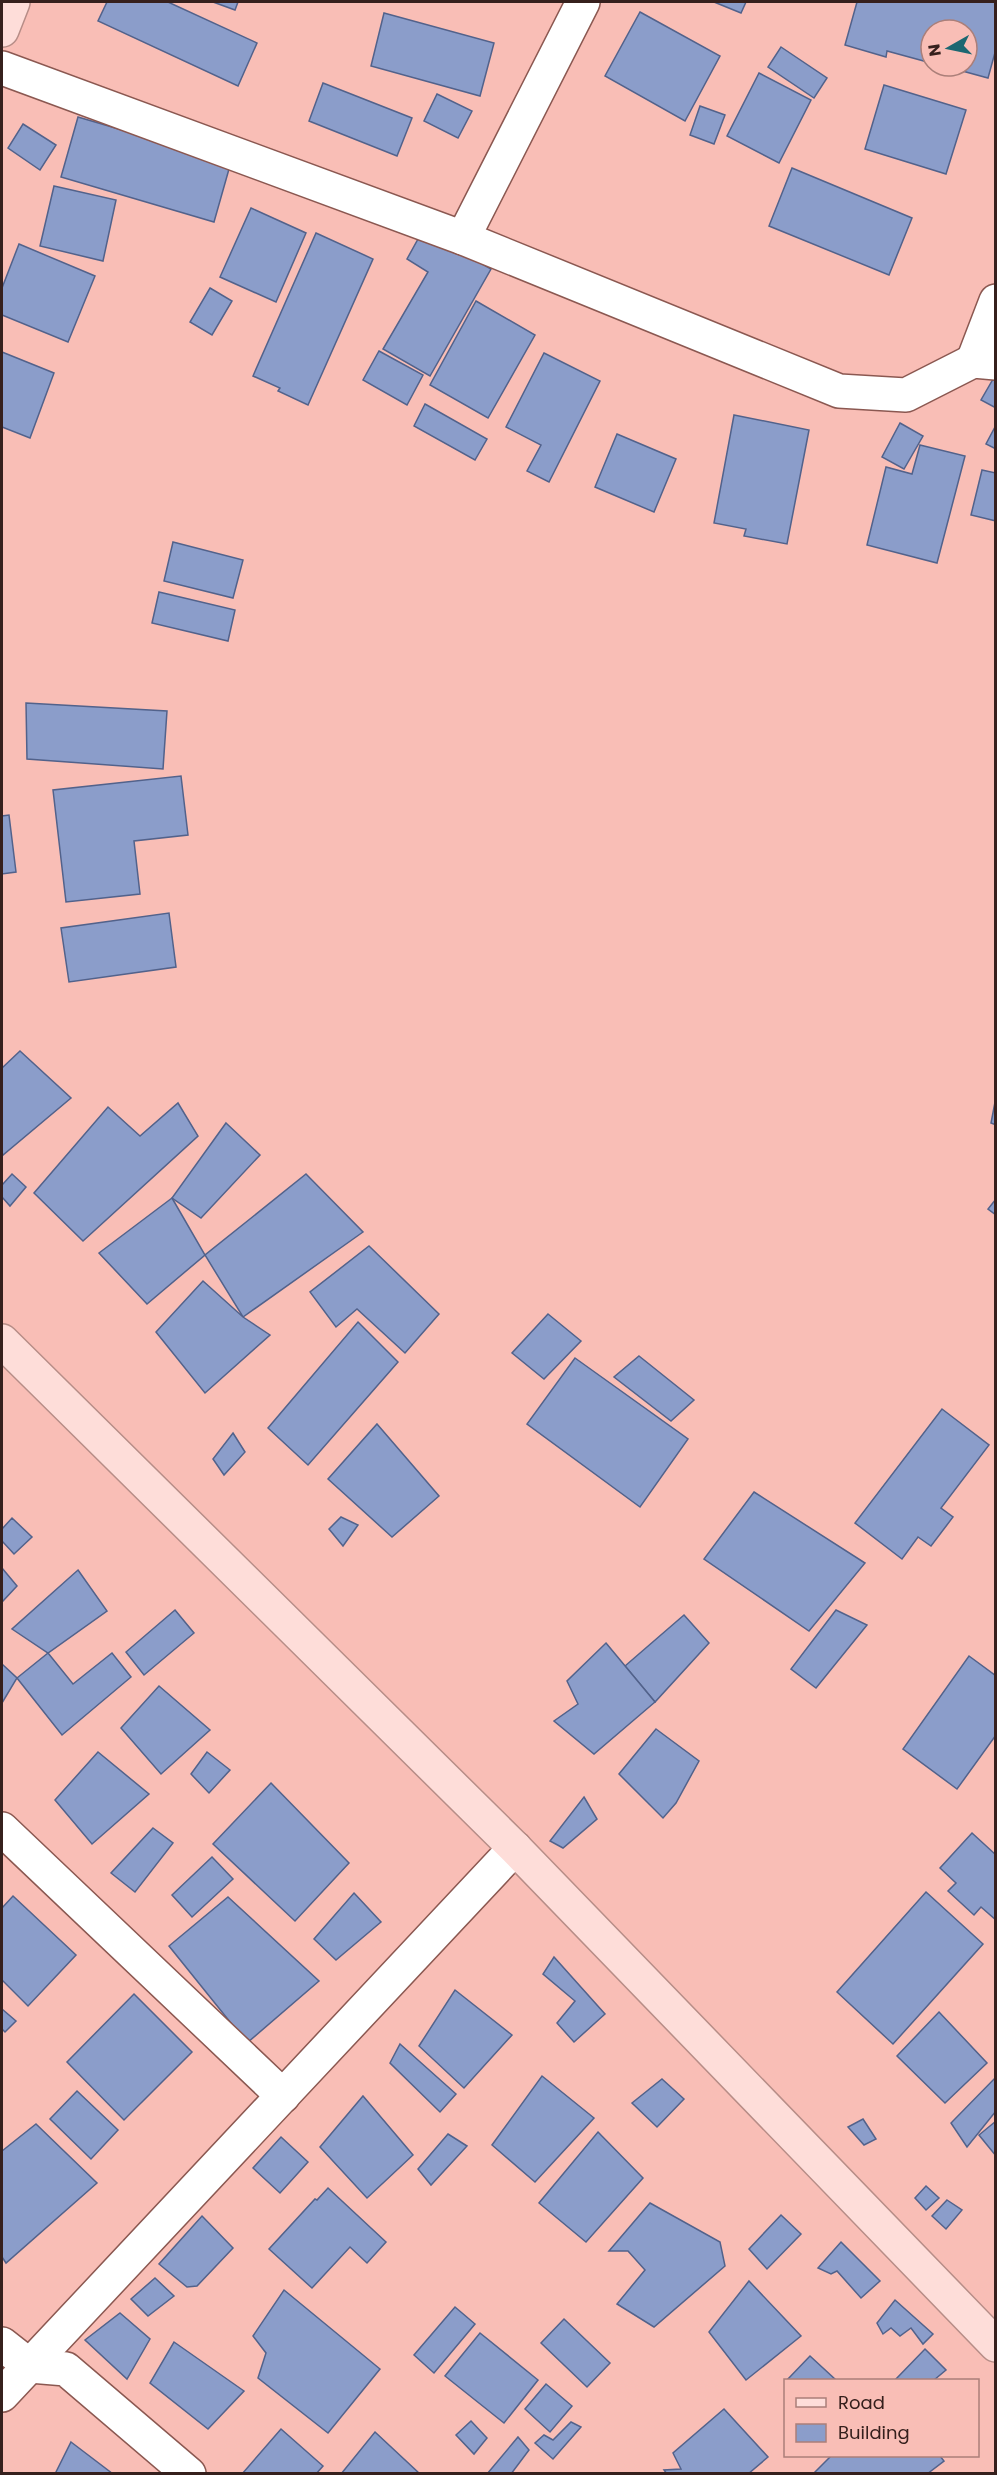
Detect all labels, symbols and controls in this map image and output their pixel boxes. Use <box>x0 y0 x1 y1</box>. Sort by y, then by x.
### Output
north arrow <box>919 18 979 78</box>
text: N <box>922 43 947 58</box>
legend <box>784 2379 979 2457</box>
text: Road <box>838 2390 885 2415</box>
text: Building <box>838 2420 910 2445</box>

